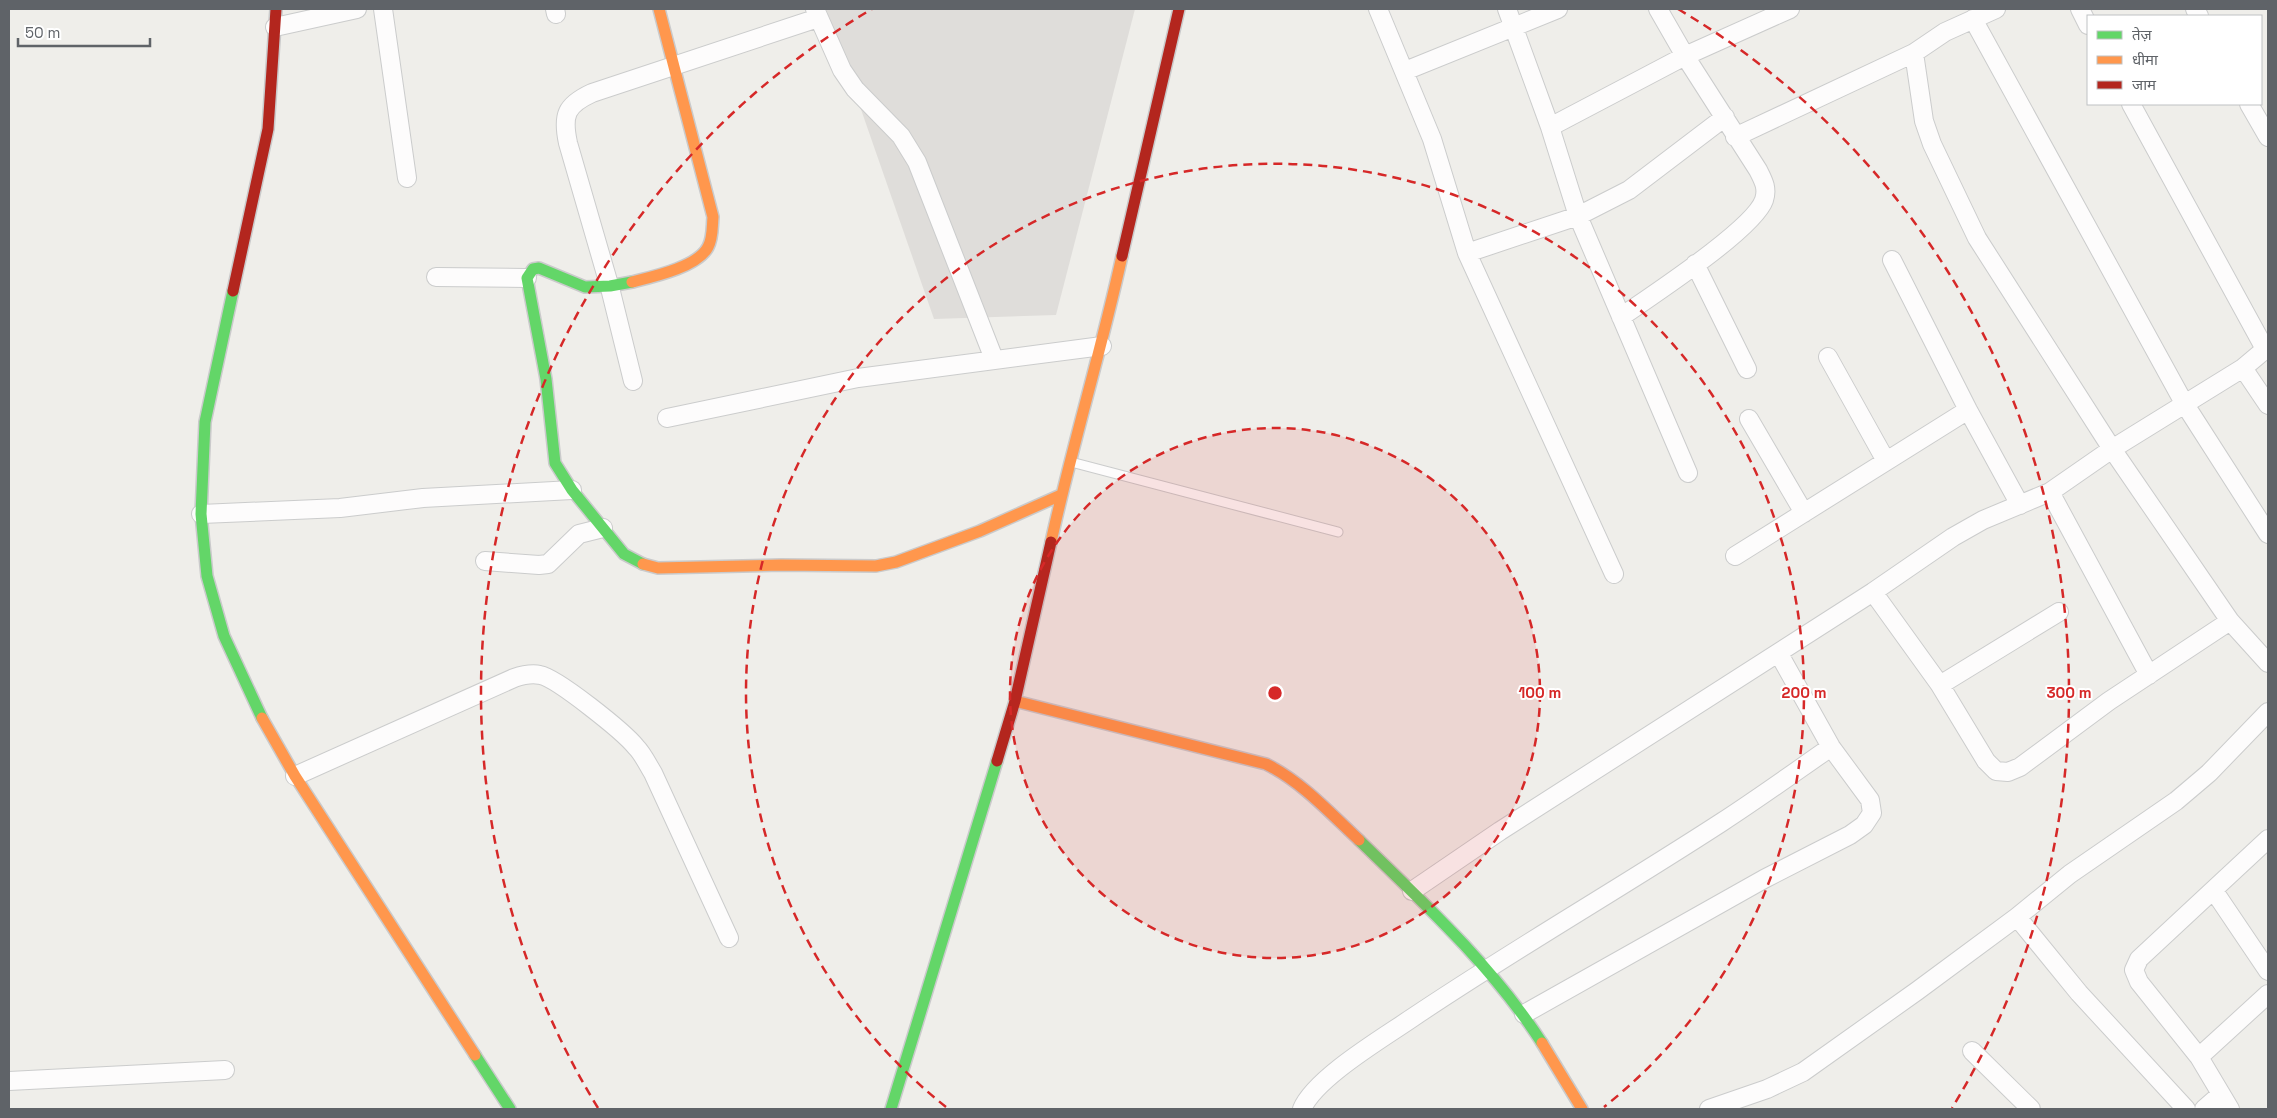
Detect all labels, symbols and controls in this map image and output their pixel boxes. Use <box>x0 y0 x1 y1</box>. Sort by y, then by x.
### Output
scale bar <box>18 15 150 47</box>
legend <box>2087 15 2262 105</box>
text: 50 m <box>25 23 60 42</box>
text: तेज़ <box>2132 25 2153 44</box>
text: धीमा <box>2132 50 2159 69</box>
text: जाम <box>2132 75 2157 94</box>
text: 100 m <box>1519 683 1561 702</box>
text: 200 m <box>1782 683 1826 702</box>
text: 300 m <box>2046 683 2092 702</box>
centre of rings <box>1266 684 1284 702</box>

